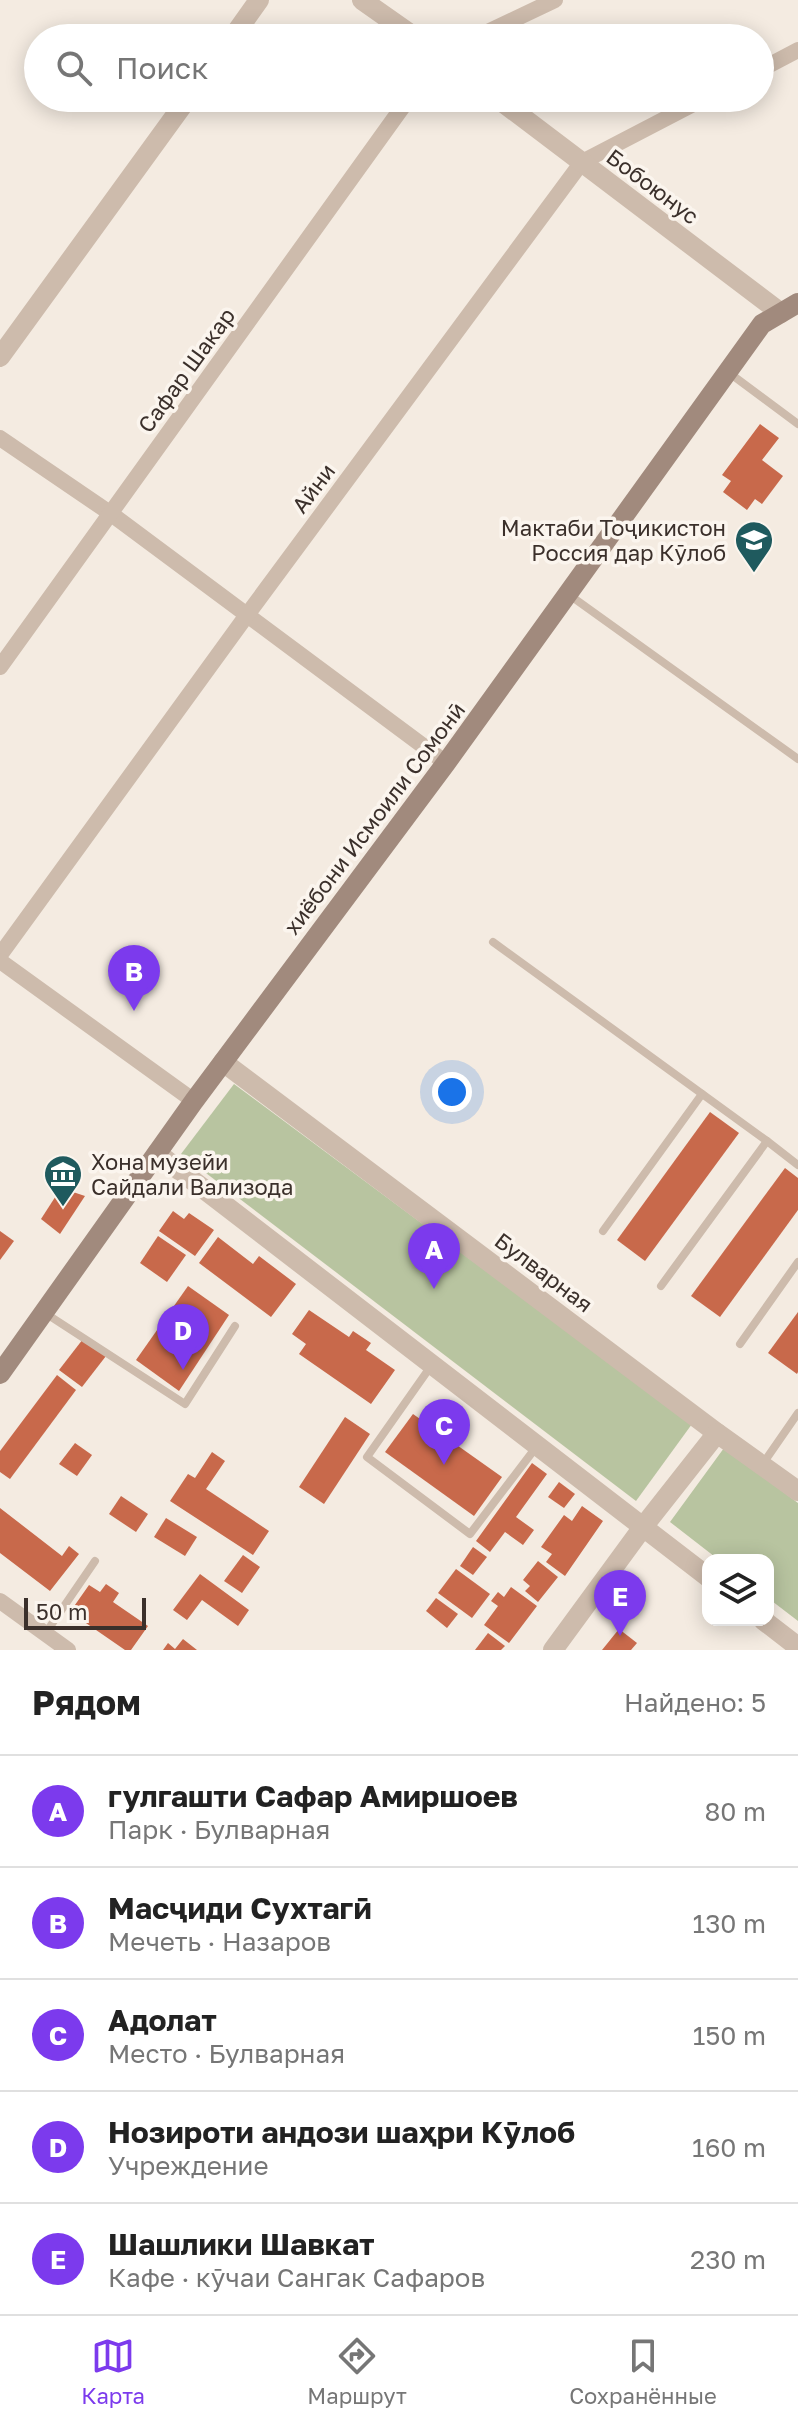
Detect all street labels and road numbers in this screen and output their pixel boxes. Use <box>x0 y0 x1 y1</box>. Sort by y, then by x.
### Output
street label: Бобоюнус <box>602 143 704 229</box>
street label: Сафар Шакар <box>132 302 240 438</box>
street label: Айни <box>286 458 340 518</box>
street label: хиёбони Исмоили Сомонӣ <box>278 697 470 939</box>
street label: Булварная <box>490 1226 598 1318</box>

